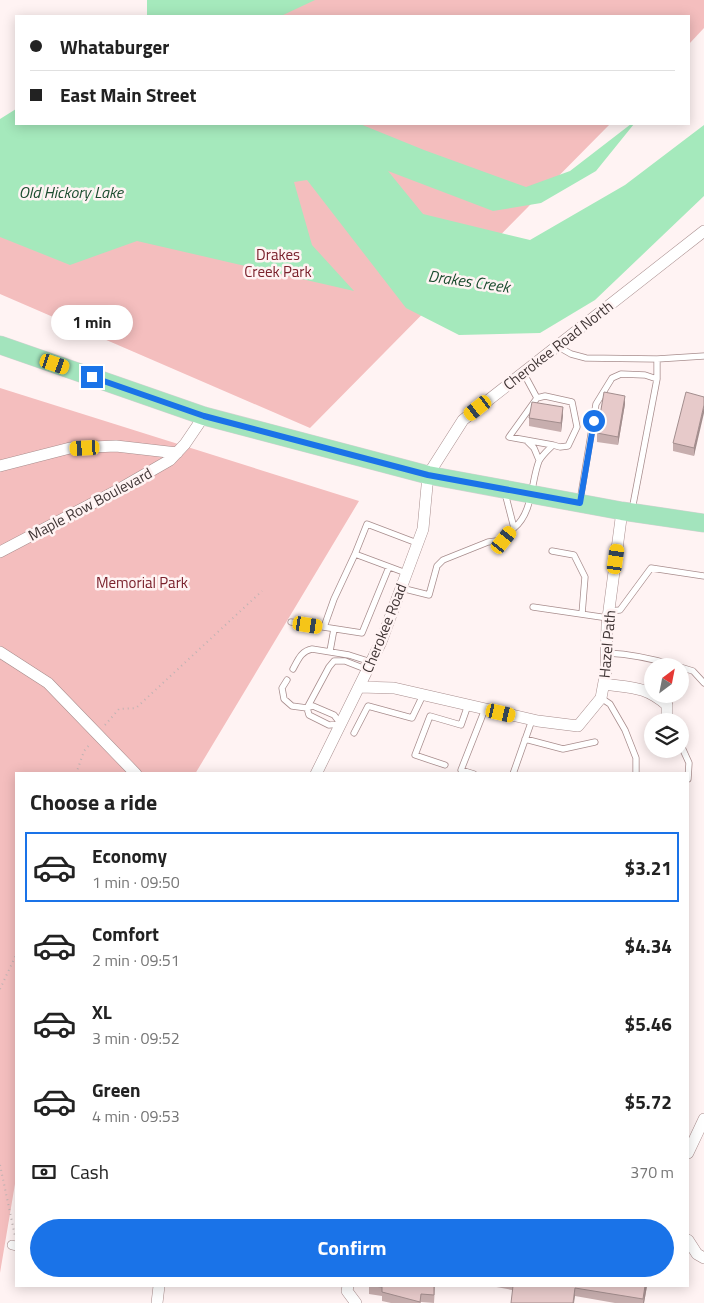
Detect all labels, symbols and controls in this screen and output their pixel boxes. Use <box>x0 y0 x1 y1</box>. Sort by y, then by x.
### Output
text: Whataburger <box>60 32 169 61</box>
text: East Main Street <box>60 80 196 109</box>
water label: Old Hickory Lake <box>19 180 125 204</box>
park label: Drakes Creek Park <box>244 243 312 283</box>
water label: Drakes Creek <box>427 263 513 299</box>
street label: Cherokee Road North <box>498 295 618 395</box>
callout: 1 min <box>51 304 133 340</box>
text: 1 min <box>73 310 111 334</box>
car <box>38 352 71 376</box>
route end <box>81 366 103 388</box>
car <box>461 393 494 423</box>
route start <box>583 410 605 432</box>
car <box>69 440 100 456</box>
street label: Maple Row Boulevard <box>24 462 156 546</box>
car <box>488 524 519 556</box>
car <box>606 543 625 575</box>
park label: Memorial Park <box>96 571 188 594</box>
street label: Cherokee Road <box>356 580 412 676</box>
street label: Hazel Path <box>593 609 621 679</box>
car <box>292 615 323 635</box>
north arrow <box>644 658 689 702</box>
map controls <box>644 658 689 758</box>
car <box>484 702 517 724</box>
button: layers <box>644 713 689 758</box>
text: Choose a ride <box>30 785 157 819</box>
text: Economy <box>92 841 167 870</box>
icon: car <box>32 845 77 890</box>
text: $3.21 <box>625 853 672 882</box>
text: 1 min · 09:50 <box>92 870 180 894</box>
text: Comfort <box>92 919 159 948</box>
icon: car <box>32 923 77 968</box>
text: $4.34 <box>625 931 672 960</box>
text: 2 min · 09:51 <box>92 948 180 972</box>
text: XL <box>92 997 112 1026</box>
icon: car <box>32 1001 77 1046</box>
text: $5.46 <box>625 1009 672 1038</box>
text: 3 min · 09:52 <box>92 1026 180 1050</box>
text: Green <box>92 1075 141 1104</box>
icon: car <box>32 1079 77 1124</box>
text: $5.72 <box>625 1087 672 1116</box>
text: 4 min · 09:53 <box>92 1104 180 1128</box>
text: Cash <box>70 1157 109 1186</box>
icon: cash <box>30 1158 58 1186</box>
text: 370 m <box>630 1160 674 1184</box>
button: Confirm <box>30 1219 674 1277</box>

